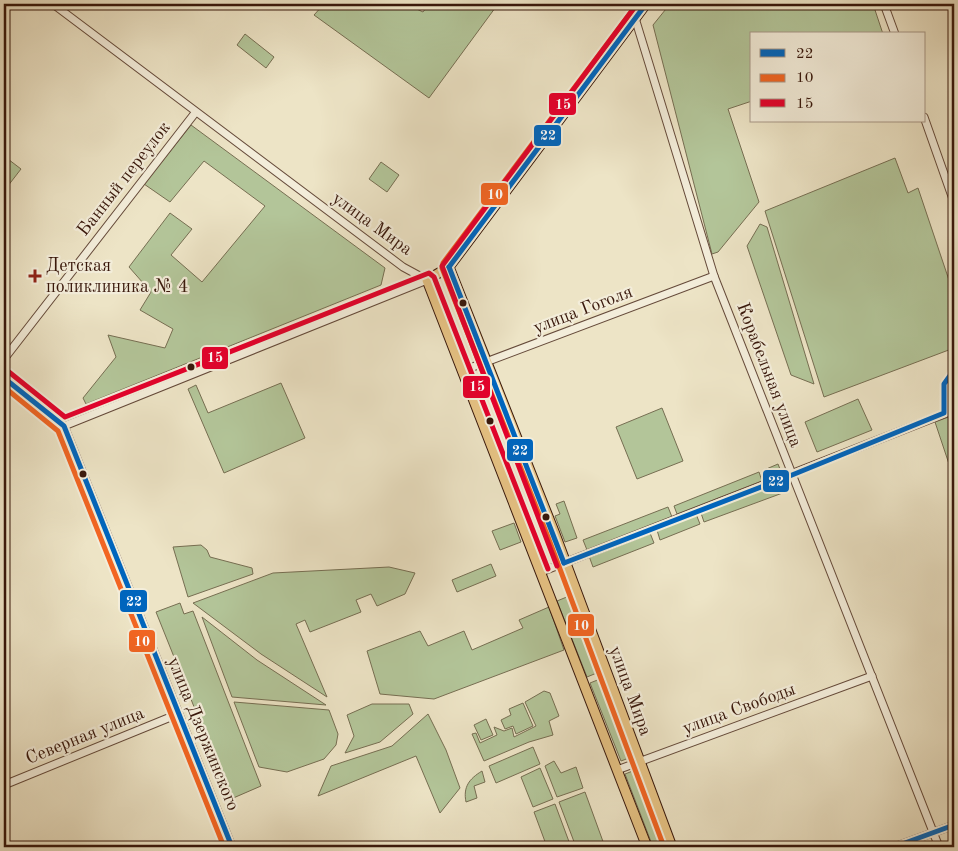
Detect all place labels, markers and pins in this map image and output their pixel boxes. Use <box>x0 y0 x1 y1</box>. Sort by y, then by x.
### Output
place label: Детская поликлиника № 4 <box>46 257 189 296</box>
marker: Детская поликлиника № 4 <box>28 269 42 283</box>
unlabelled marker <box>458 298 468 308</box>
unlabelled marker <box>186 362 196 372</box>
unlabelled marker <box>485 416 495 426</box>
unlabelled marker <box>78 469 88 479</box>
unlabelled marker <box>541 512 551 522</box>

